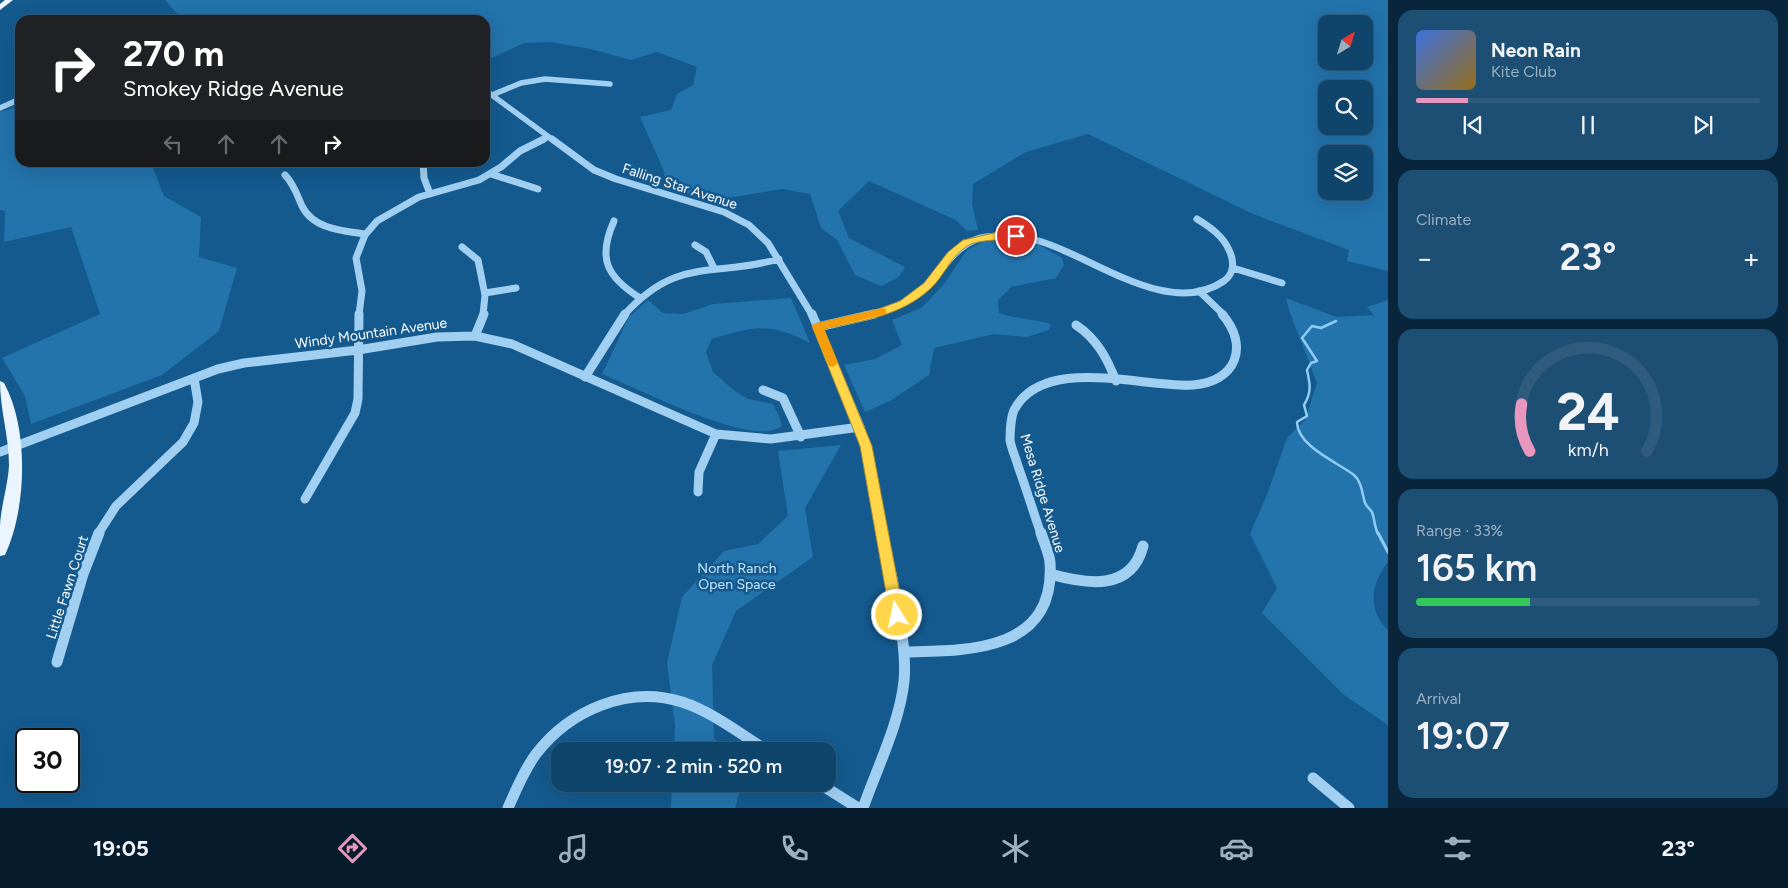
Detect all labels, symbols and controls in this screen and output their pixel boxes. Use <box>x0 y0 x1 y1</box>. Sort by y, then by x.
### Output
north arrow <box>1318 15 1372 70</box>
map controls <box>1318 15 1373 200</box>
text: 270 m <box>123 33 224 75</box>
icon: right <box>40 35 105 100</box>
text: Neon Rain <box>1491 39 1581 62</box>
text: Kite Club <box>1491 62 1557 81</box>
text: Smokey Ridge Avenue <box>123 75 344 102</box>
button: search <box>1318 80 1373 135</box>
icon: previous <box>1459 111 1487 139</box>
icon: pause <box>1574 111 1602 139</box>
icon: next <box>1689 111 1717 139</box>
icon: left <box>159 130 187 158</box>
icon: ahead <box>212 130 240 158</box>
icon: ahead <box>265 130 293 158</box>
icon: right <box>318 130 346 158</box>
button: layers <box>1318 145 1373 200</box>
street label: Falling Star Avenue <box>620 160 740 213</box>
text: Climate <box>1416 210 1471 229</box>
pin <box>995 215 1037 257</box>
icon: arrive <box>1002 222 1030 250</box>
text: 23° <box>1560 234 1616 280</box>
text: − <box>1416 241 1433 275</box>
text: + <box>1743 241 1760 275</box>
street label: Windy Mountain Avenue <box>294 314 449 353</box>
text: 24 <box>1556 381 1620 443</box>
street label: Mesa Ridge Avenue <box>1016 432 1069 555</box>
text: km/h <box>1568 439 1608 460</box>
text: Range · 33% <box>1416 521 1503 540</box>
street label: Little Fawn Court <box>43 533 92 641</box>
text: 165 km <box>1416 545 1537 591</box>
park label: North Ranch Open Space <box>697 560 777 593</box>
position arrow <box>870 588 922 640</box>
text: Arrival <box>1416 689 1461 708</box>
text: 19:07 <box>1416 713 1510 759</box>
speed limit sign: 30 <box>15 728 80 793</box>
text: 19:07 · 2 min · 520 m <box>605 755 782 778</box>
icon: directions <box>335 831 370 866</box>
icon: music <box>556 831 591 866</box>
icon: phone <box>777 831 812 866</box>
icon: climate <box>998 831 1033 866</box>
icon: car <box>1219 831 1254 866</box>
icon: filters <box>1440 831 1475 866</box>
text: 19:05 <box>93 835 149 862</box>
text: 23° <box>1662 835 1695 862</box>

